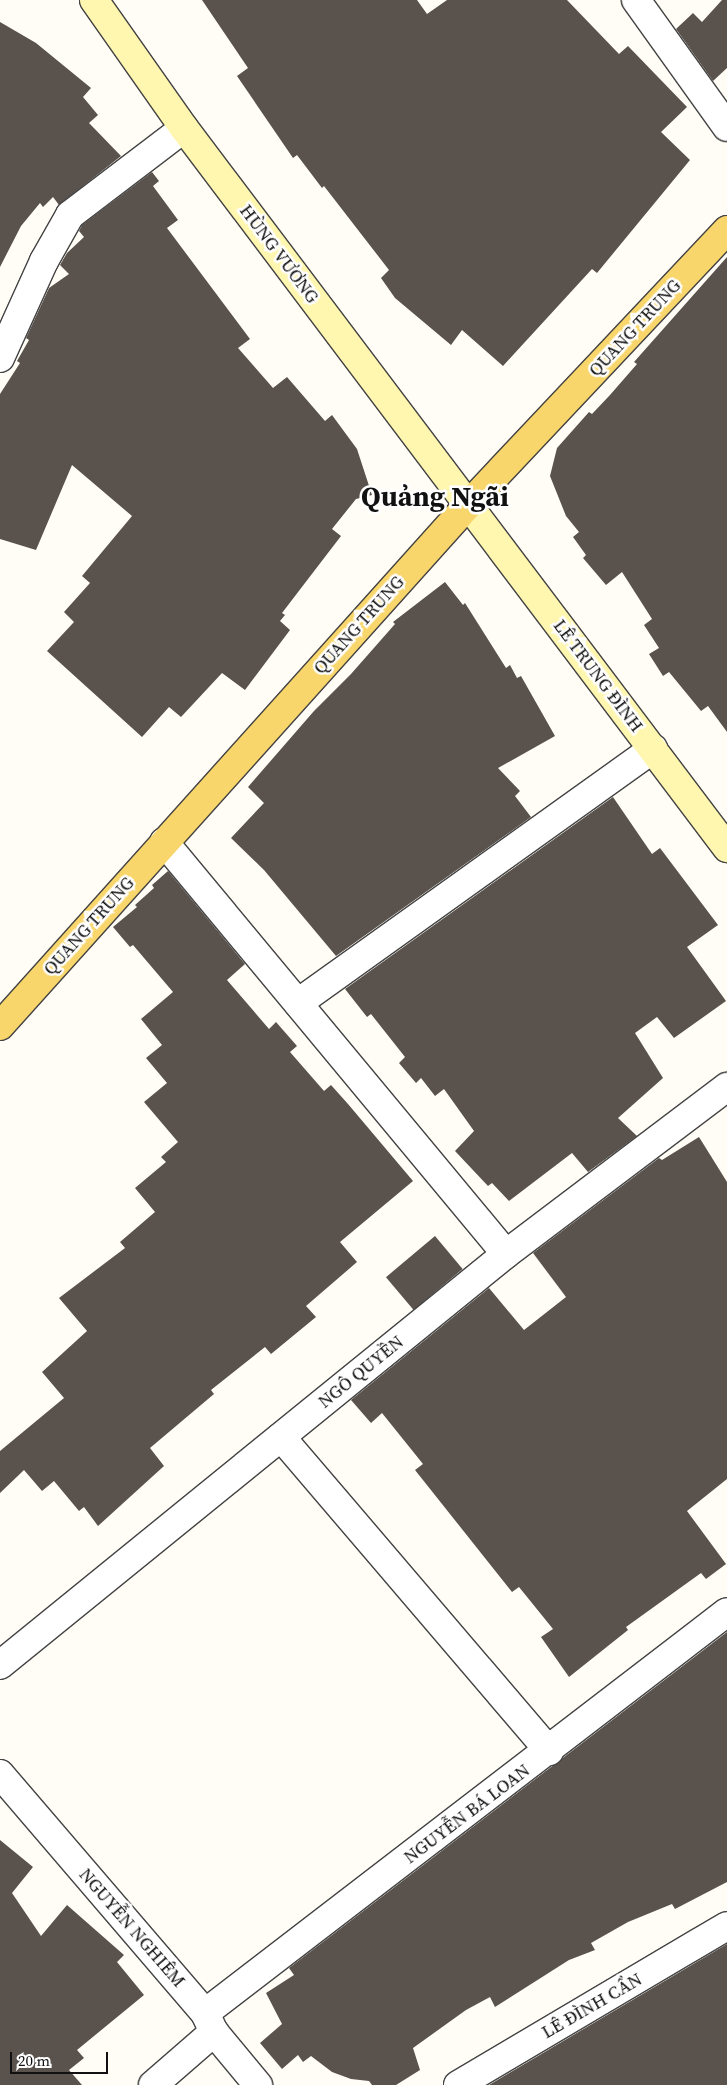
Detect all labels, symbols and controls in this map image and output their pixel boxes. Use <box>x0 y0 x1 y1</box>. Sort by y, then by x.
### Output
street label: HÙNG VƯƠNG <box>235 200 323 308</box>
street label: QUANG TRUNG <box>584 275 686 381</box>
district label: Quảng Ngãi <box>361 479 509 513</box>
street label: QUANG TRUNG <box>309 571 409 679</box>
street label: LÊ TRUNG ĐÌNH <box>548 615 648 737</box>
street label: QUANG TRUNG <box>39 872 139 980</box>
street label: NGÔ QUYỀN <box>314 1331 408 1413</box>
street label: NGUYỄN BÁ LOAN <box>400 1760 534 1868</box>
street label: NGUYỄN NGHIÊM <box>74 1864 190 1992</box>
street label: LÊ ĐÌNH CẨN <box>538 1969 646 2043</box>
scale bar <box>12 2042 110 2074</box>
text: 20 m <box>18 2050 50 2071</box>

